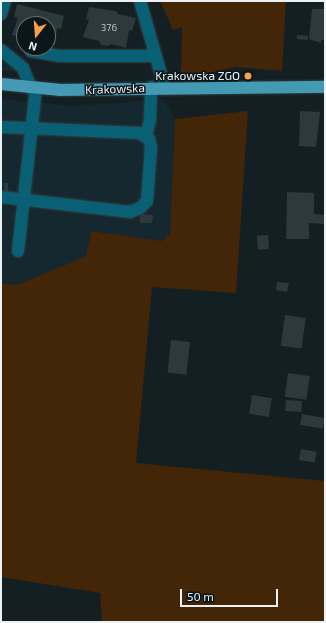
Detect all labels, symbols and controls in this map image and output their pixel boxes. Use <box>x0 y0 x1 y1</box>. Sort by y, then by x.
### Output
north arrow <box>16 16 56 56</box>
house number: 376 <box>101 22 117 34</box>
text: N <box>27 40 38 54</box>
place label: Krakowska ZGO <box>155 69 240 83</box>
marker: Krakowska ZGO <box>243 71 253 81</box>
street label: Krakowska <box>85 81 145 97</box>
scale bar <box>182 581 280 607</box>
text: 50 m <box>187 589 214 603</box>

